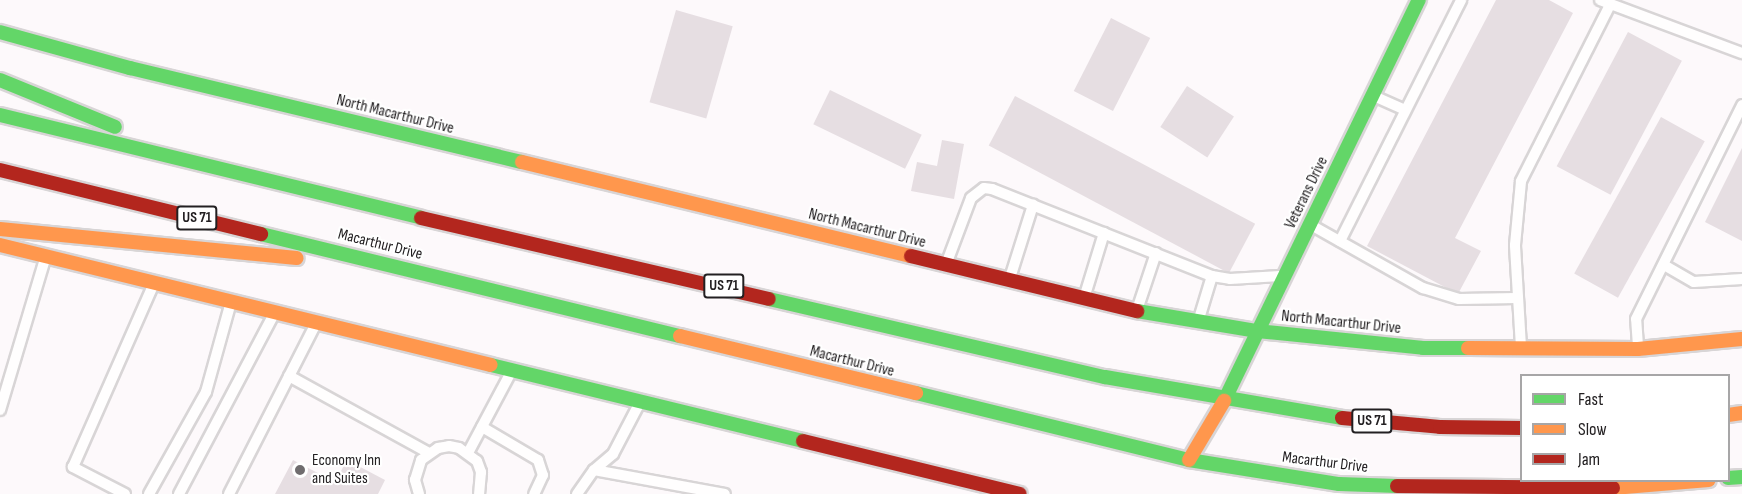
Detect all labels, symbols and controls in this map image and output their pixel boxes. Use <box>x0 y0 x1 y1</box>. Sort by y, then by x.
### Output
street label: North Macarthur Drive <box>334 91 456 139</box>
street label: Veterans Drive <box>1281 154 1333 232</box>
street label: North Macarthur Drive <box>806 205 928 253</box>
road number: US 71 <box>176 206 218 230</box>
street label: Macarthur Drive <box>336 225 424 265</box>
road number: US 71 <box>703 274 745 298</box>
street label: North Macarthur Drive <box>1280 307 1402 339</box>
street label: Macarthur Drive <box>808 342 896 382</box>
legend <box>1520 374 1730 482</box>
text: Fast <box>1578 389 1603 410</box>
road number: US 71 <box>1351 409 1393 433</box>
text: Slow <box>1578 419 1607 440</box>
street label: Macarthur Drive <box>1281 448 1369 478</box>
text: Jam <box>1578 449 1600 470</box>
place label: Economy Inn and Suites <box>312 451 381 489</box>
marker: Economy Inn and Suites <box>293 463 307 477</box>

